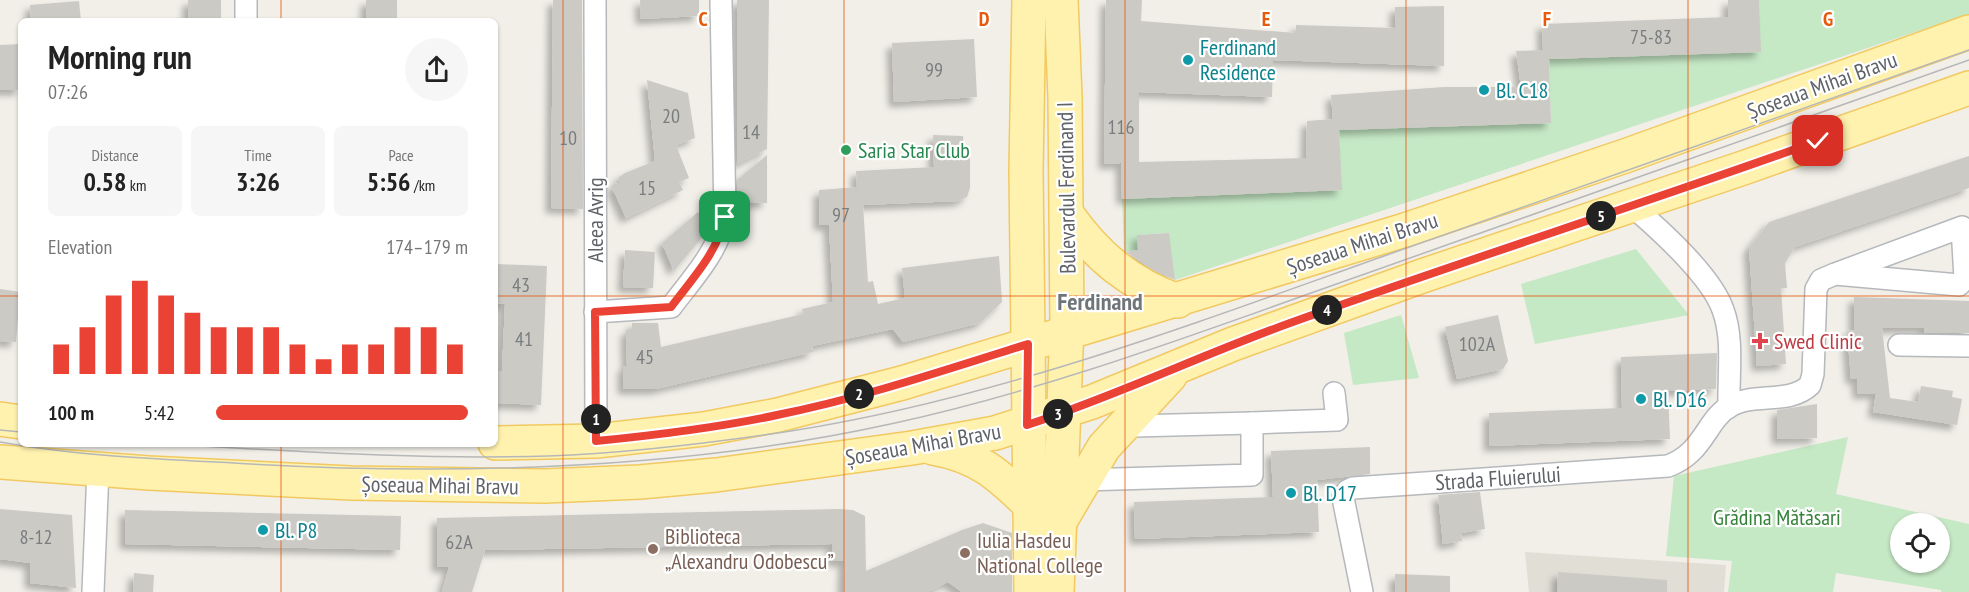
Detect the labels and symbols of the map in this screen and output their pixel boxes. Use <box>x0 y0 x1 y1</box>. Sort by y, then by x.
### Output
text: C <box>698 6 708 32</box>
text: D <box>979 6 990 32</box>
text: E <box>1262 6 1270 32</box>
text: F <box>1543 6 1551 32</box>
text: G <box>1823 6 1833 32</box>
house number: 75-83 <box>1630 24 1672 50</box>
place label: Ferdinand Residence <box>1200 33 1276 86</box>
street label: Șoseaua Mihai Bravu <box>1743 45 1901 125</box>
marker: Ferdinand Residence <box>1181 53 1195 67</box>
house number: 99 <box>925 57 943 83</box>
place label: Bl. C18 <box>1496 76 1549 104</box>
marker: Bl. C18 <box>1477 83 1491 97</box>
street label: Bulevardul Ferdinand I <box>1051 102 1081 274</box>
house number: 20 <box>662 103 680 129</box>
house number: 116 <box>1108 114 1135 140</box>
pin <box>1792 115 1843 166</box>
house number: 14 <box>742 119 760 145</box>
house number: 10 <box>559 125 577 151</box>
place label: Saria Star Club <box>858 136 970 164</box>
marker: Saria Star Club <box>839 143 853 157</box>
house number: 15 <box>638 175 656 201</box>
street label: Aleea Avrig <box>581 178 609 262</box>
pin <box>699 191 750 242</box>
pin: 5 <box>1586 201 1616 231</box>
house number: 97 <box>832 202 850 228</box>
street label: Șoseaua Mihai Bravu <box>1283 205 1441 281</box>
house number: 43 <box>512 272 530 298</box>
district label: Ferdinand <box>1057 286 1143 317</box>
pin: 4 <box>1312 295 1342 325</box>
house number: 41 <box>515 326 533 352</box>
place label: Swed Clinic <box>1774 327 1862 355</box>
house number: 102A <box>1459 331 1496 357</box>
marker: Swed Clinic <box>1751 332 1769 350</box>
house number: 45 <box>636 344 654 370</box>
pin: 2 <box>844 379 874 409</box>
place label: Bl. D16 <box>1653 385 1707 413</box>
marker: Bl. D16 <box>1634 392 1648 406</box>
pin: 3 <box>1043 399 1073 429</box>
pin: 1 <box>581 404 611 434</box>
street label: Șoseaua Mihai Bravu <box>843 417 1003 471</box>
street label: Strada Fluierului <box>1434 460 1562 496</box>
street label: Șoseaua Mihai Bravu <box>361 470 519 500</box>
place label: Bl. D17 <box>1303 479 1357 507</box>
marker: Bl. D17 <box>1284 486 1298 500</box>
park label: Grădina Mătăsari <box>1713 503 1841 531</box>
place label: Bl. P8 <box>275 516 317 544</box>
place label: Biblioteca „Alexandru Odobescu” <box>665 522 834 575</box>
marker: Bl. P8 <box>256 523 270 537</box>
house number: 8-12 <box>20 524 52 550</box>
place label: Iulia Hasdeu National College <box>977 526 1103 579</box>
house number: 62A <box>445 529 473 555</box>
marker: Biblioteca „Alexandru Odobescu” <box>646 542 660 556</box>
marker: Iulia Hasdeu National College <box>958 546 972 560</box>

